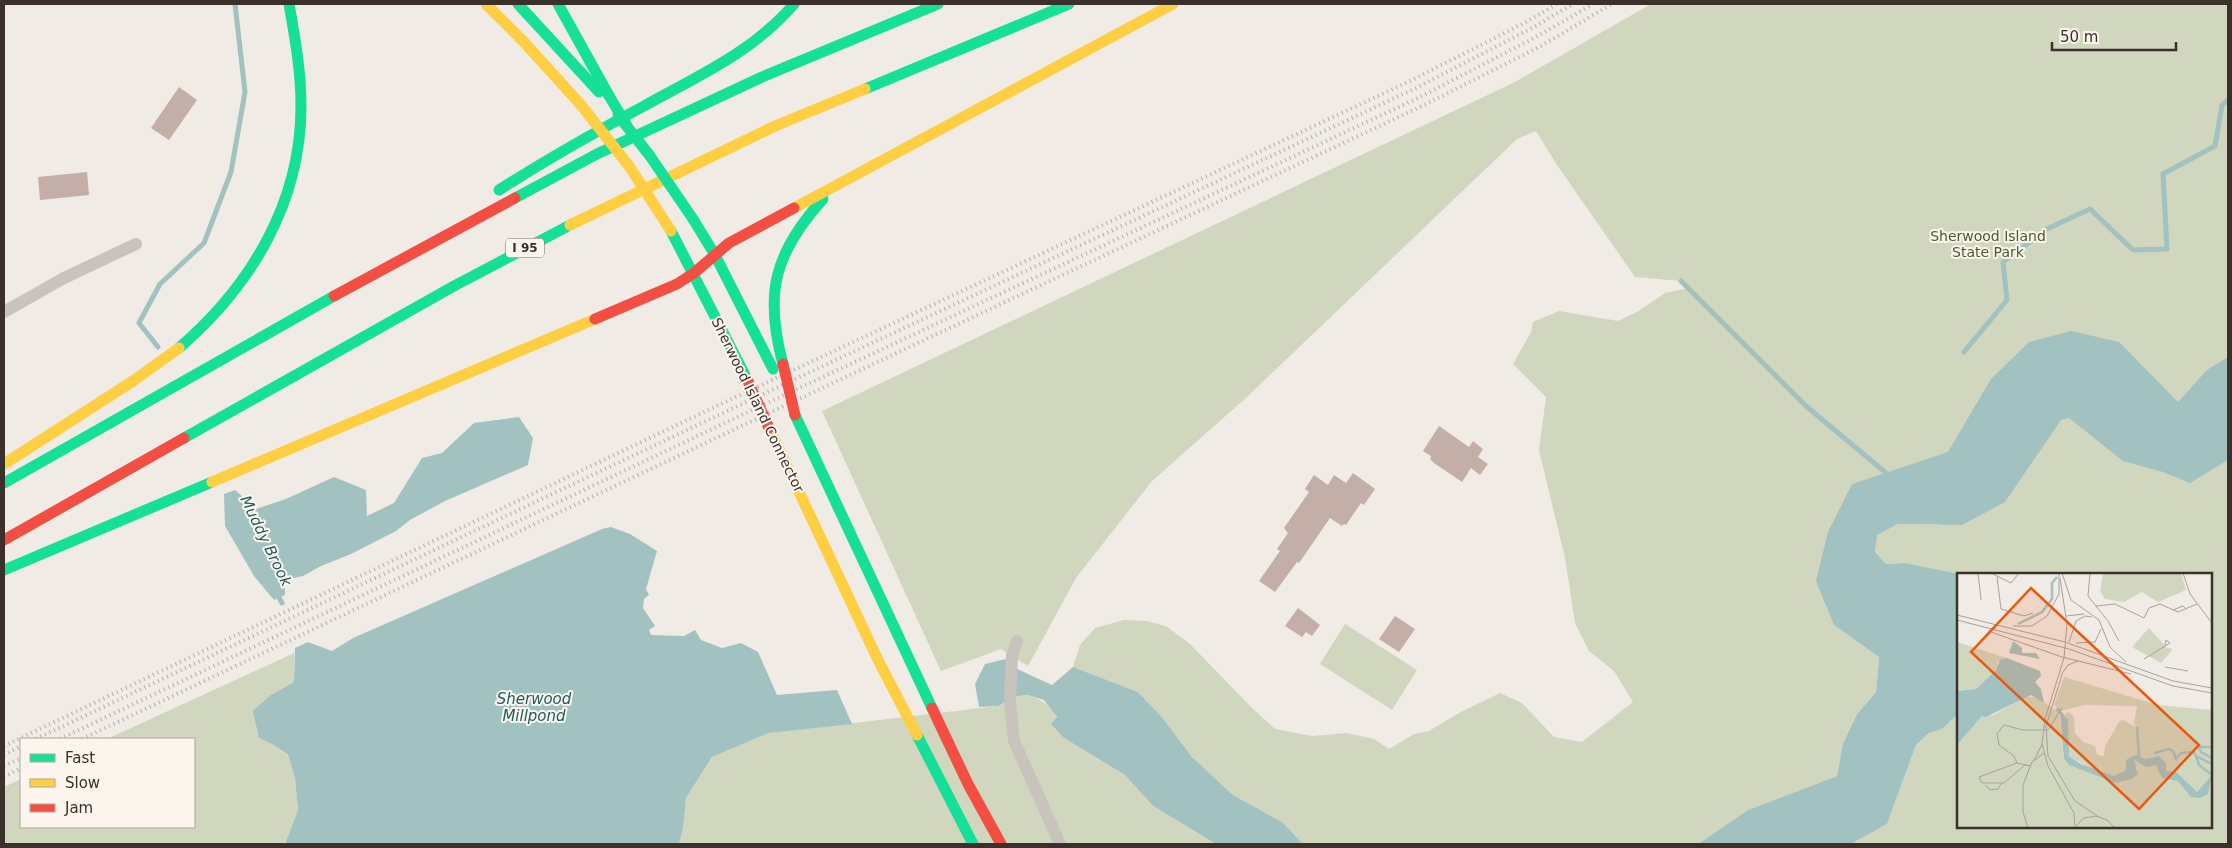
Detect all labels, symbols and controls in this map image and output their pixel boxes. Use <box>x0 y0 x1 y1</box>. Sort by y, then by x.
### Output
scale bar <box>2052 20 2176 52</box>
text: 50 m <box>2060 28 2098 46</box>
park label: Sherwood Island State Park <box>1930 228 2046 260</box>
road number: I 95 <box>506 238 544 258</box>
street label: Sherwood Island Connector <box>709 315 807 495</box>
water label: Muddy Brook <box>236 493 296 590</box>
inset map <box>1957 573 2212 828</box>
water label: Sherwood Millpond <box>497 690 572 725</box>
legend <box>20 738 195 828</box>
text: Fast <box>65 749 95 767</box>
text: Slow <box>65 774 100 792</box>
text: Jam <box>64 799 93 817</box>

